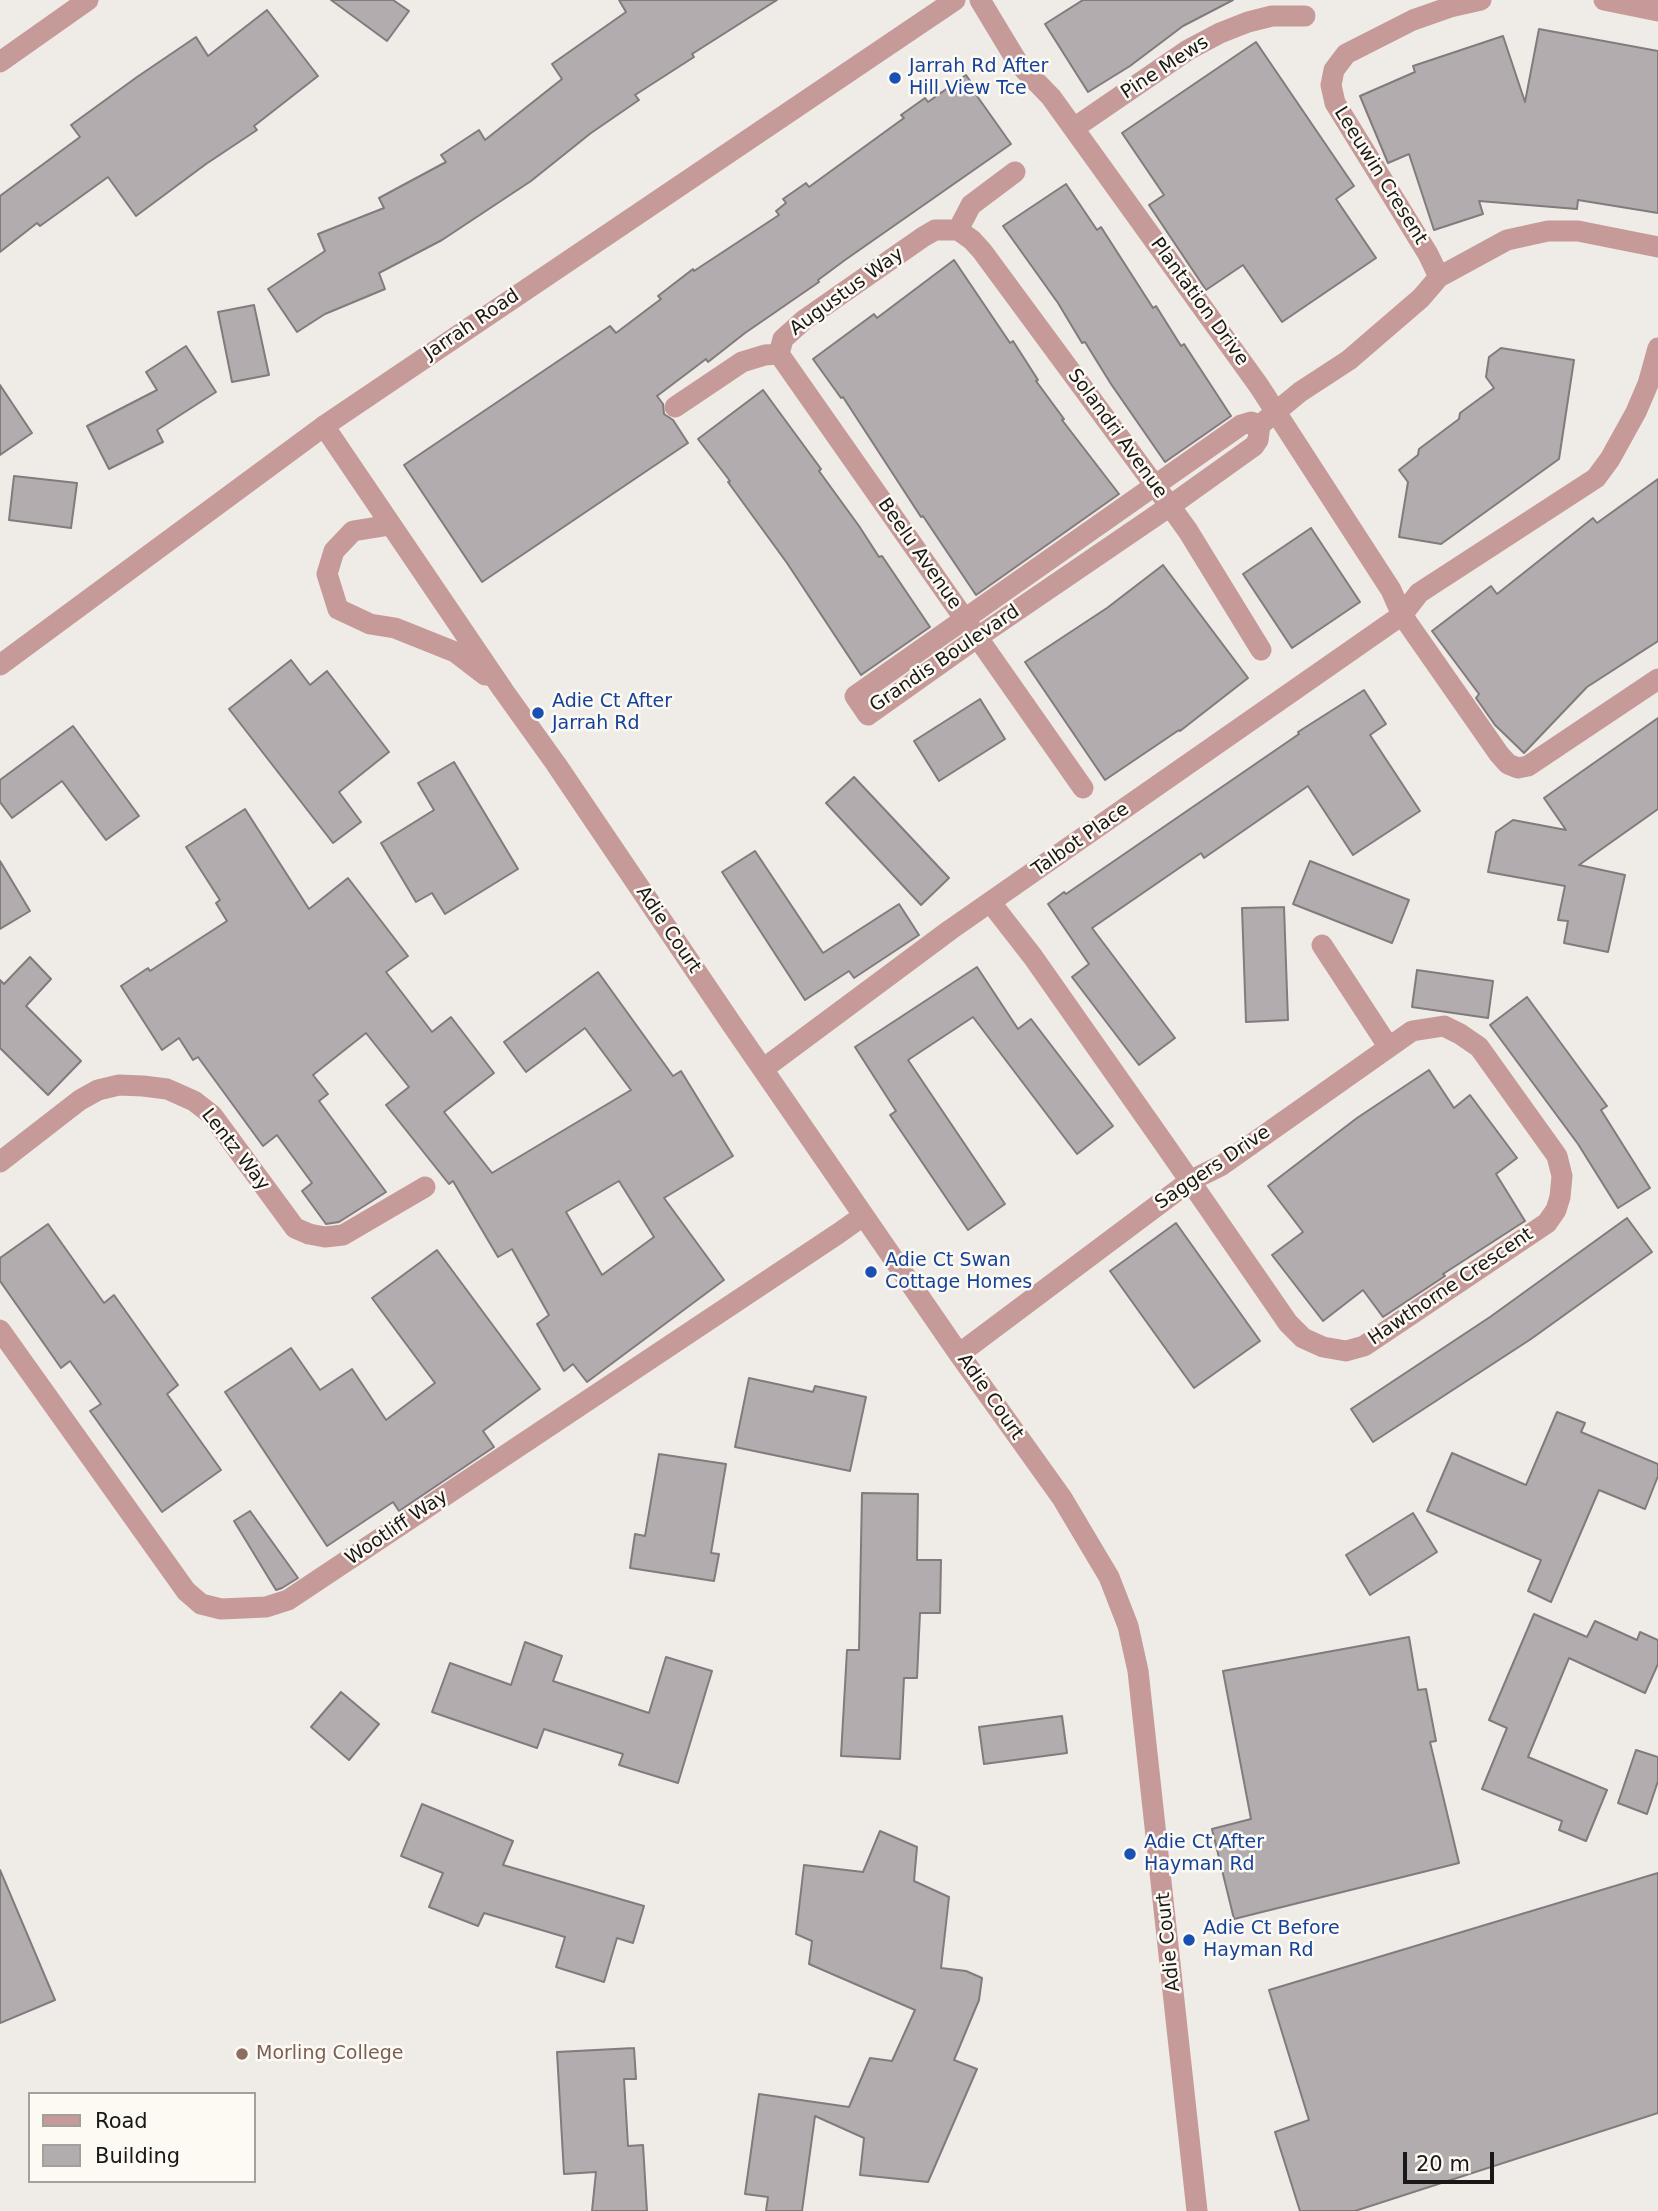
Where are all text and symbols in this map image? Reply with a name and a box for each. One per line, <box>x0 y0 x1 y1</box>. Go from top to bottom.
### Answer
street label: Pine Mews <box>1117 31 1213 105</box>
place label: Jarrah Rd After Hill View Tce <box>909 56 1048 100</box>
marker: Jarrah Rd After Hill View Tce <box>887 70 903 86</box>
street label: Leeuwin Cresent <box>1328 103 1432 249</box>
street label: Plantation Drive <box>1145 234 1253 370</box>
street label: Augustus Way <box>786 243 908 341</box>
street label: Jarrah Road <box>420 285 524 365</box>
street label: Solandri Avenue <box>1062 365 1172 503</box>
street label: Beelu Avenue <box>872 494 966 614</box>
street label: Grandis Boulevard <box>866 600 1024 718</box>
place label: Adie Ct After Jarrah Rd <box>552 691 672 735</box>
marker: Adie Ct After Jarrah Rd <box>530 705 546 721</box>
street label: Talbot Place <box>1028 798 1134 882</box>
street label: Adie Court <box>631 882 705 978</box>
street label: Lentz Way <box>196 1104 274 1196</box>
street label: Saggers Drive <box>1151 1121 1275 1215</box>
street label: Hawthorne Crescent <box>1364 1223 1538 1351</box>
place label: Adie Ct Swan Cottage Homes <box>885 1250 1032 1294</box>
marker: Adie Ct Swan Cottage Homes <box>863 1264 879 1280</box>
street label: Adie Court <box>952 1350 1028 1444</box>
street label: Wootliff Way <box>341 1485 453 1571</box>
place label: Adie Ct After Hayman Rd <box>1144 1832 1264 1876</box>
marker: Adie Ct After Hayman Rd <box>1122 1846 1138 1862</box>
street label: Adie Court <box>1152 1891 1186 1993</box>
place label: Adie Ct Before Hayman Rd <box>1203 1918 1340 1962</box>
marker: Adie Ct Before Hayman Rd <box>1181 1932 1197 1948</box>
place label: Morling College <box>256 2043 403 2065</box>
marker: Morling College <box>234 2046 250 2062</box>
legend <box>28 2092 256 2183</box>
text: Road <box>95 2109 148 2133</box>
scale bar <box>1406 2138 1497 2182</box>
text: Building <box>95 2144 180 2168</box>
text: 20 m <box>1416 2152 1470 2176</box>

